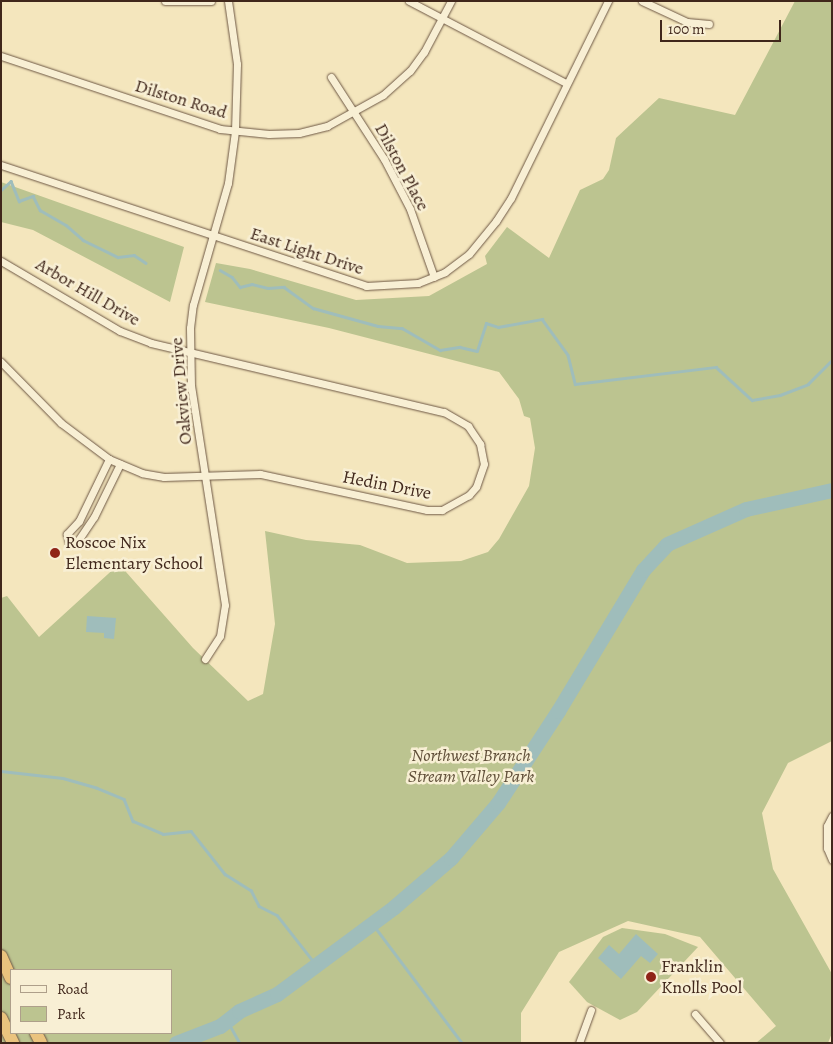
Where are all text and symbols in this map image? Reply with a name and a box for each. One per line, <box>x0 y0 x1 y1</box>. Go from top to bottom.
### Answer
scale bar <box>663 10 784 42</box>
text: 100 m <box>668 19 705 39</box>
street label: Dilston Road <box>132 75 230 123</box>
street label: Dilston Place <box>370 120 434 214</box>
street label: East Light Drive <box>247 222 367 280</box>
street label: Arbor Hill Drive <box>32 253 144 331</box>
street label: Oakview Drive <box>166 336 196 446</box>
street label: Hedin Drive <box>341 466 433 504</box>
place label: Roscoe Nix Elementary School <box>65 532 203 574</box>
marker: Roscoe Nix Elementary School <box>49 547 61 559</box>
park label: Northwest Branch Stream Valley Park <box>408 745 534 788</box>
place label: Franklin Knolls Pool <box>661 956 742 999</box>
legend <box>10 969 172 1034</box>
marker: Franklin Knolls Pool <box>645 971 657 983</box>
text: Road <box>57 979 88 999</box>
text: Park <box>57 1004 85 1024</box>

